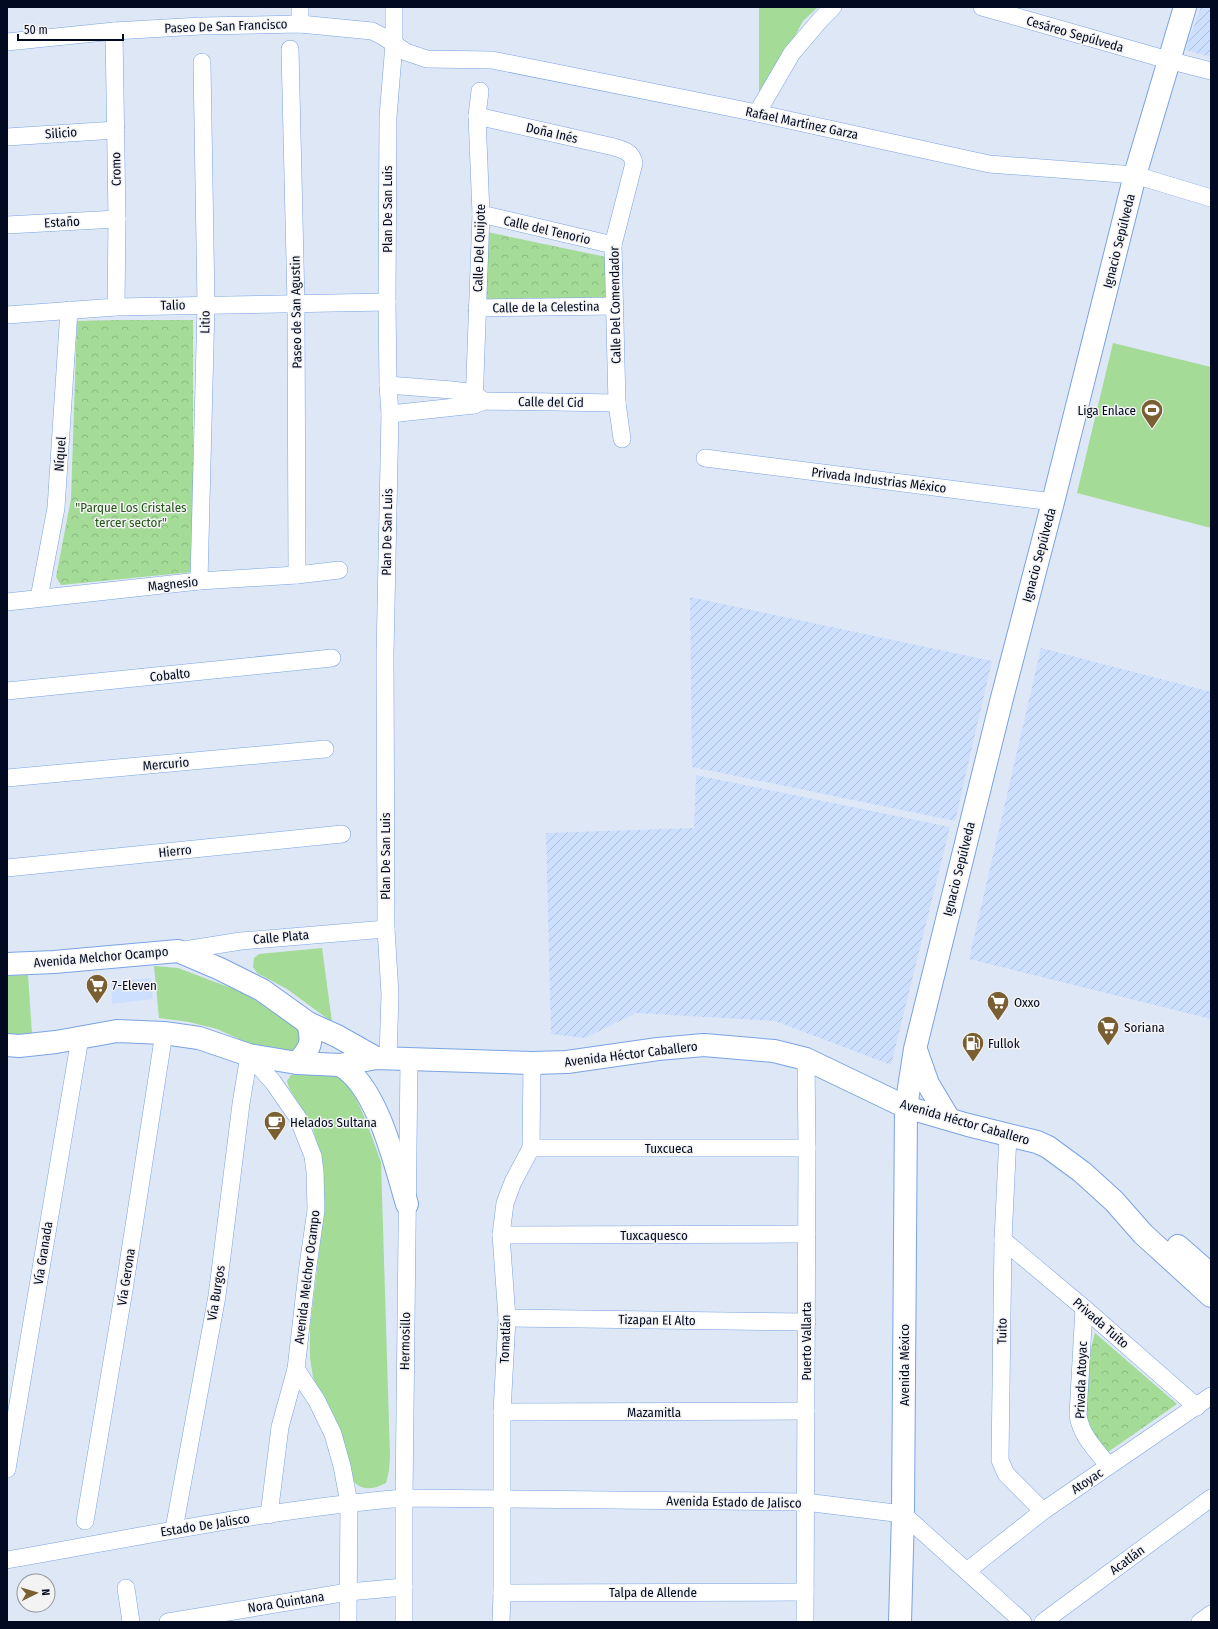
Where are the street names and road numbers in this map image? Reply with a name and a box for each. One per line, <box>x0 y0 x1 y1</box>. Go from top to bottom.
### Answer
street label: Cesáreo Sepúlveda <box>1025 13 1125 55</box>
street label: Paseo De San Francisco <box>164 16 288 36</box>
street label: Rafael Martínez Garza <box>744 104 860 142</box>
street label: Doña Inés <box>525 120 580 146</box>
street label: Silicio <box>44 124 78 142</box>
street label: Cromo <box>108 152 124 186</box>
street label: Plan De San Luis <box>380 165 395 253</box>
street label: Ignacio Sepúlveda <box>1100 192 1138 290</box>
street label: Calle Del Quijote <box>470 204 488 292</box>
street label: Calle del Tenorio <box>502 213 592 247</box>
street label: Estaño <box>44 214 80 230</box>
street label: Calle Del Comendador <box>606 246 624 364</box>
street label: Paseo de San Agustin <box>288 255 304 369</box>
street label: Talio <box>160 297 186 313</box>
street label: Calle de la Celestina <box>492 299 600 315</box>
street label: Litio <box>197 310 213 334</box>
street label: Calle del Cid <box>518 394 584 410</box>
street label: Níquel <box>51 436 69 472</box>
street label: Privada Industrias México <box>811 464 948 496</box>
street label: Plan De San Luis <box>379 488 395 576</box>
street label: Ignacio Sepúlveda <box>1019 506 1059 604</box>
street label: Magnesio <box>147 574 199 594</box>
street label: Cobalto <box>149 665 191 685</box>
street label: Mercurio <box>142 754 190 774</box>
street label: Plan De San Luis <box>378 812 393 900</box>
street label: Ignacio Sepúlveda <box>940 820 978 918</box>
street label: Hierro <box>158 842 192 860</box>
street label: Calle Plata <box>252 927 310 947</box>
street label: Avenida Melchor Ocampo <box>33 944 169 970</box>
street label: Avenida Héctor Caballero <box>564 1038 699 1070</box>
street label: Avenida Héctor Caballero <box>899 1096 1032 1148</box>
street label: Tuxcueca <box>645 1141 693 1156</box>
street label: Avenida Melchor Ocampo <box>291 1209 323 1345</box>
street label: Vía Granada <box>31 1220 55 1286</box>
street label: Tuxcaquesco <box>620 1228 688 1243</box>
street label: Vía Gerona <box>114 1247 138 1307</box>
street label: Vía Burgos <box>204 1264 228 1322</box>
street label: Privada Tuito <box>1070 1295 1132 1351</box>
street label: Puerto Vallarta <box>799 1302 814 1380</box>
street label: Hermosillo <box>397 1312 413 1370</box>
street label: Tizapan El Alto <box>618 1312 696 1328</box>
street label: Tomatlán <box>497 1314 513 1364</box>
street label: Tuito <box>994 1317 1010 1344</box>
street label: Avenida México <box>897 1324 912 1406</box>
street label: Privada Atoyac <box>1072 1340 1090 1419</box>
street label: Mazamitla <box>627 1405 681 1420</box>
street label: Atoyac <box>1068 1465 1106 1497</box>
street label: Avenida Estado de Jalisco <box>666 1493 802 1511</box>
street label: Estado De Jalisco <box>159 1511 251 1539</box>
street label: Acatlán <box>1107 1542 1147 1578</box>
street label: Talpa de Allende <box>609 1585 697 1600</box>
street label: Nora Quintana <box>247 1589 325 1615</box>

